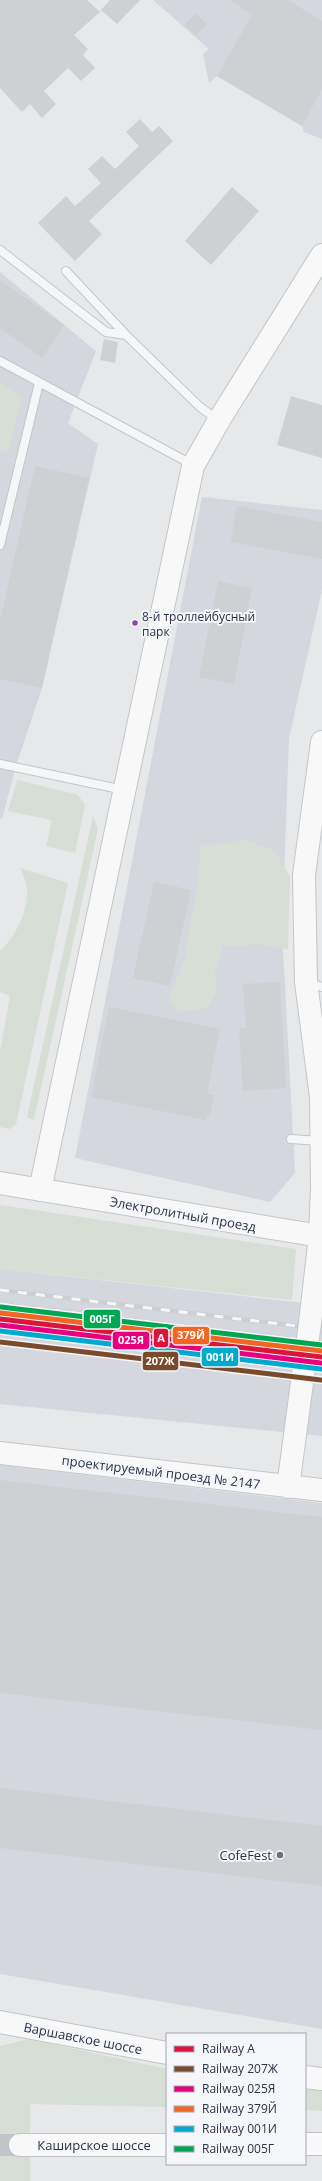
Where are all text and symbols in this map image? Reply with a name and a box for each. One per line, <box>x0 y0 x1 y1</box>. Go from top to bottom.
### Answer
place label: 8-й троллейбусный парк <box>142 608 255 640</box>
marker: 8-й троллейбусный парк <box>130 618 140 628</box>
street label: Электролитный проезд <box>108 1192 258 1236</box>
line badge: 005Г <box>83 1309 121 1329</box>
text: 005Г <box>89 1311 115 1326</box>
line badge: 379Й <box>172 1326 210 1345</box>
text: 379Й <box>177 1327 205 1342</box>
line badge: A <box>153 1328 169 1348</box>
text: A <box>157 1330 165 1345</box>
line badge: 025Я <box>112 1331 150 1350</box>
text: 025Я <box>118 1332 144 1347</box>
line badge: 001И <box>201 1347 239 1367</box>
text: 001И <box>206 1349 234 1364</box>
line badge: 207Ж <box>142 1351 179 1371</box>
text: 207Ж <box>145 1353 175 1368</box>
street label: проектируемый проезд № 2147 <box>61 1451 261 1493</box>
place label: CofeFest <box>219 1846 272 1864</box>
marker: CofeFest <box>275 1850 285 1860</box>
street label: Варшавское шоссе <box>22 2018 144 2058</box>
legend <box>166 2033 306 2165</box>
text: Railway A <box>202 2040 255 2057</box>
text: Railway 207Ж <box>202 2060 279 2077</box>
text: Railway 025Я <box>202 2080 275 2097</box>
text: Railway 379Й <box>202 2100 277 2117</box>
text: Railway 001И <box>202 2120 277 2137</box>
street label: Каширское шоссе <box>37 2136 151 2154</box>
text: Railway 005Г <box>202 2140 274 2157</box>

